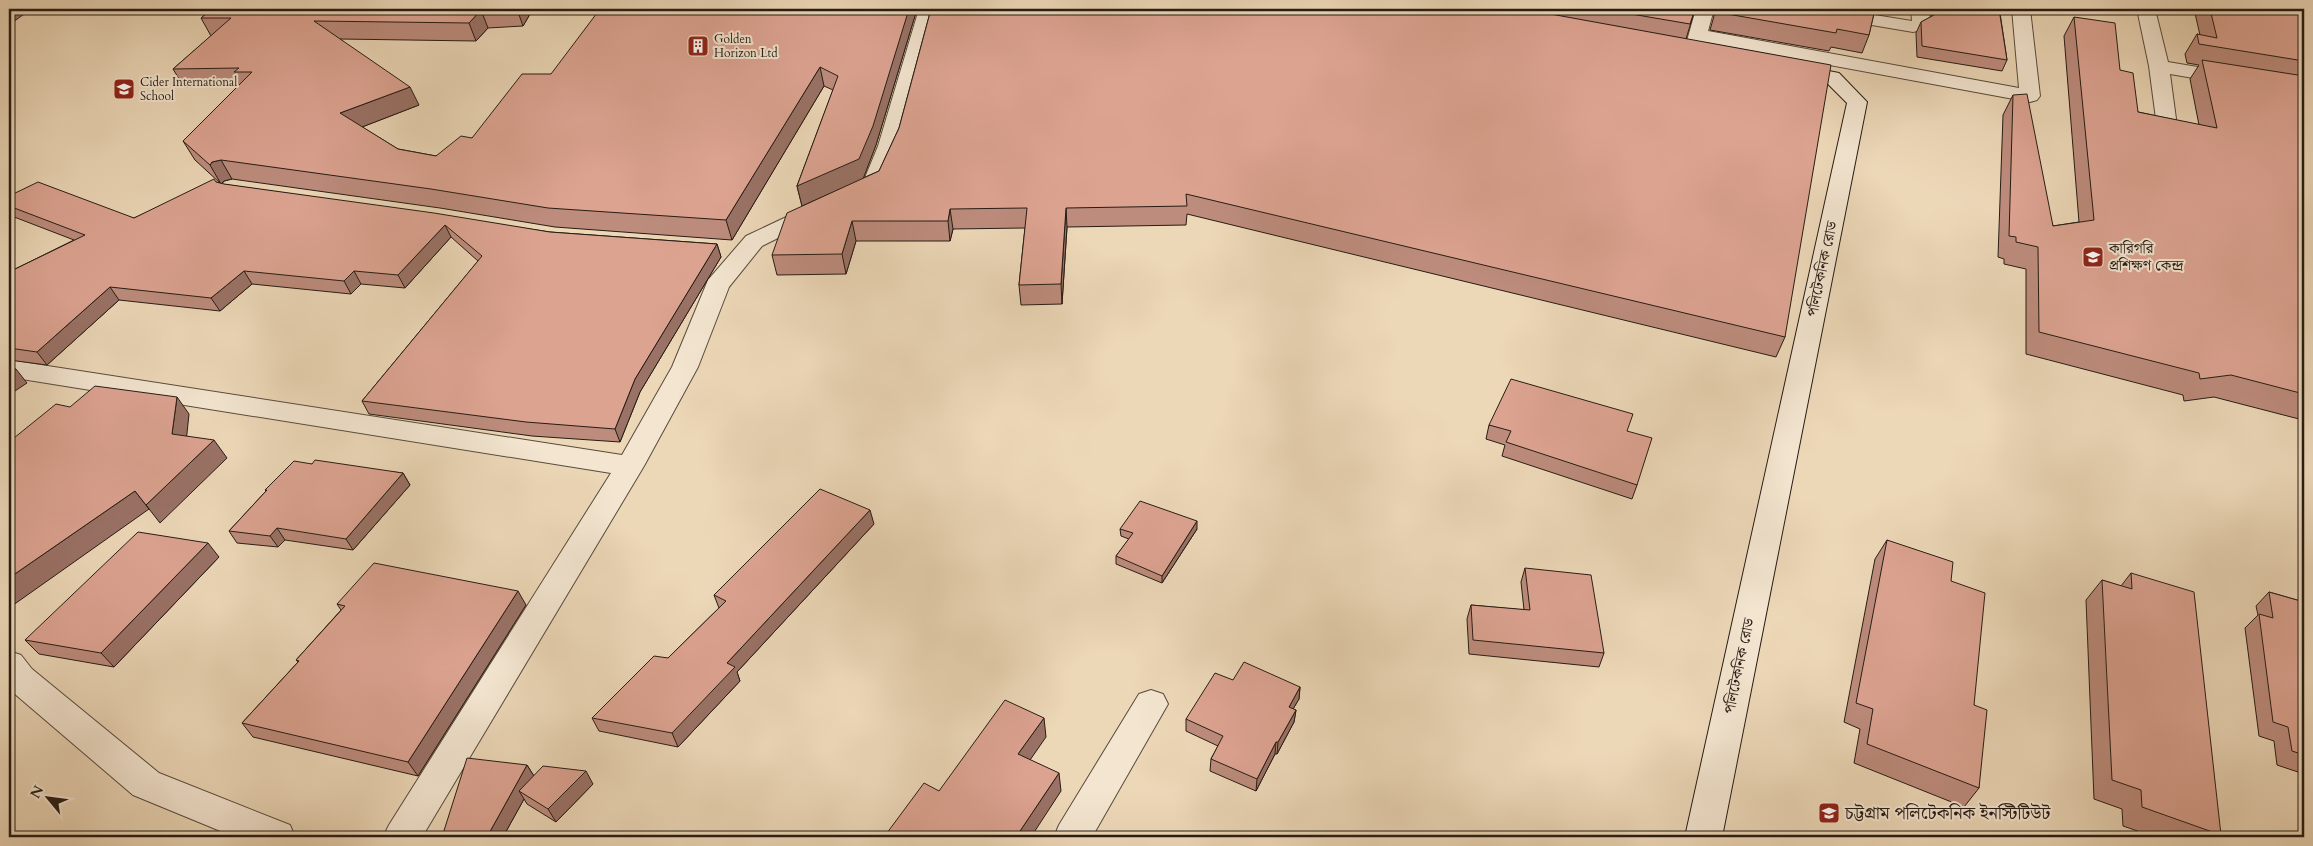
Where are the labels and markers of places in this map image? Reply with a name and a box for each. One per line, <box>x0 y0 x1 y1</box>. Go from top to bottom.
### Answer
place label: Golden Horizon Ltd <box>714 31 778 61</box>
building icon: Golden Horizon Ltd <box>686 34 710 58</box>
place label: Cider International School <box>140 74 237 104</box>
school or university icon: Cider International School <box>112 77 136 101</box>
place label: কারিগরি প্রশিক্ষণ কেন্দ্র <box>2108 238 2184 275</box>
school or university icon: কারিগরি প্রশিক্ষণ কেন্দ্র <box>2081 245 2105 269</box>
school or university icon: চট্টগ্রাম পলিটেকনিক ইনস্টিটিউট <box>1817 801 1841 825</box>
place label: চট্টগ্রাম পলিটেকনিক ইনস্টিটিউট <box>1844 801 2051 826</box>

